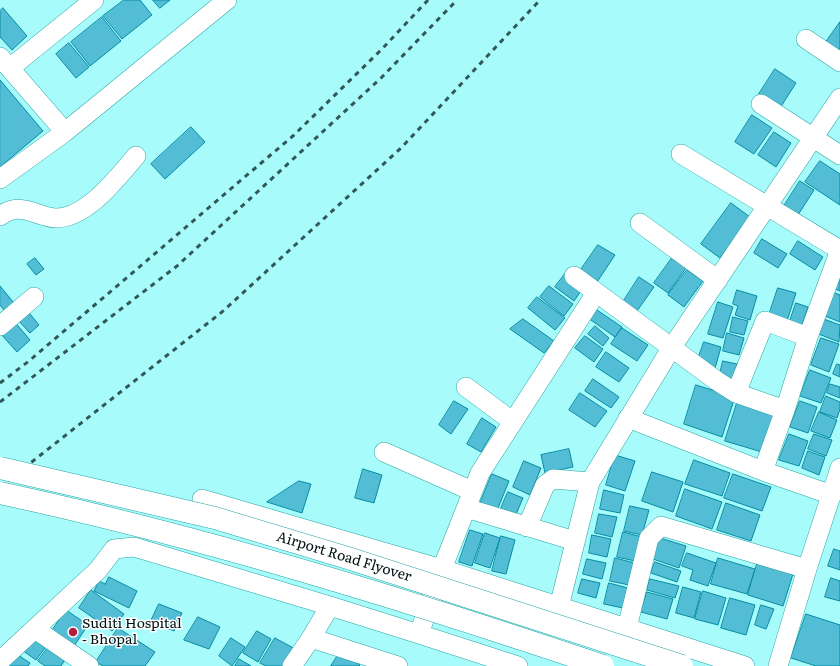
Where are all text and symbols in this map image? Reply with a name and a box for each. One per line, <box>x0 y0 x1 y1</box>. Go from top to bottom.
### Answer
street label: Airport Road Flyover <box>275 528 413 586</box>
place label: Suditi Hospital - Bhopal <box>82 616 182 648</box>
marker: Suditi Hospital - Bhopal <box>67 626 79 638</box>

